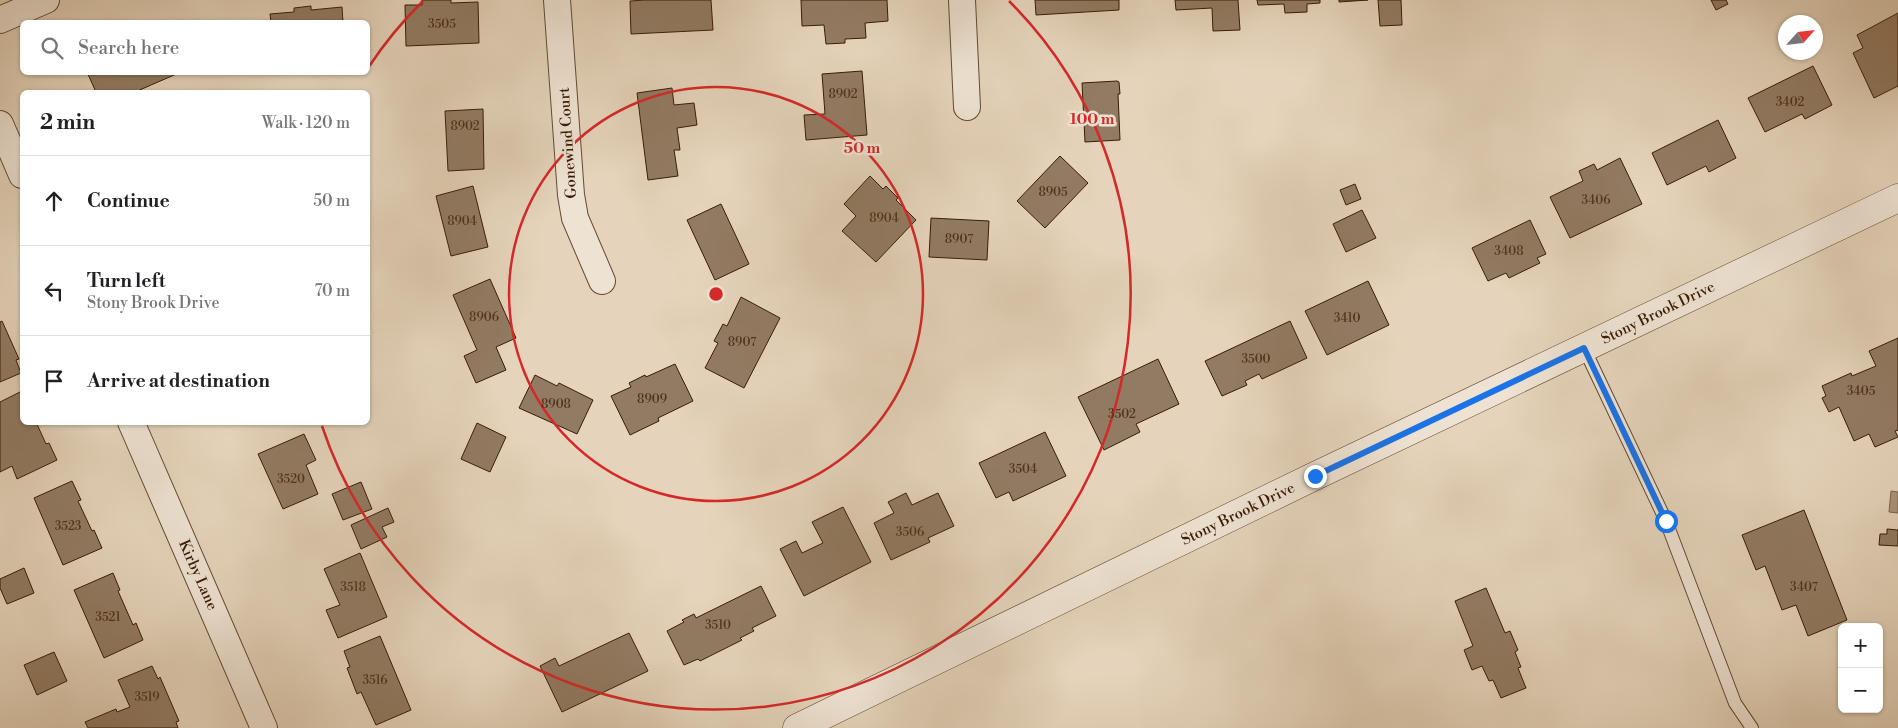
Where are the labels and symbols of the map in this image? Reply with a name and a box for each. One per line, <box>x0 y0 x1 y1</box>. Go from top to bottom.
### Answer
north arrow <box>1778 15 1823 60</box>
house number: 3505 <box>428 17 456 32</box>
street label: Gonewind Court <box>555 86 581 199</box>
house number: 8902 <box>828 87 858 102</box>
house number: 3402 <box>1776 95 1804 110</box>
text: 100 m <box>1070 110 1115 129</box>
house number: 8902 <box>450 119 480 134</box>
text: 50 m <box>844 139 880 158</box>
house number: 8905 <box>1038 185 1068 200</box>
house number: 3406 <box>1581 193 1611 208</box>
house number: 8904 <box>869 211 899 226</box>
house number: 8904 <box>447 214 477 229</box>
house number: 8907 <box>945 232 973 247</box>
house number: 3408 <box>1494 244 1524 259</box>
street label: Stony Brook Drive <box>1598 277 1718 349</box>
centre of rings <box>707 285 725 303</box>
house number: 8906 <box>469 310 499 325</box>
house number: 3410 <box>1334 311 1360 326</box>
house number: 8907 <box>728 335 756 350</box>
house number: 3500 <box>1241 352 1271 367</box>
house number: 3405 <box>1847 384 1876 399</box>
house number: 8909 <box>637 392 667 407</box>
house number: 8908 <box>541 397 571 412</box>
house number: 3502 <box>1108 407 1136 422</box>
house number: 3504 <box>1009 462 1037 477</box>
route end <box>1304 465 1327 488</box>
house number: 3520 <box>277 472 305 487</box>
street label: Stony Brook Drive <box>1178 478 1298 550</box>
route start <box>1655 510 1678 533</box>
house number: 3523 <box>55 519 82 534</box>
house number: 3506 <box>896 525 924 540</box>
street label: Kirby Lane <box>174 537 222 613</box>
house number: 3518 <box>340 580 366 595</box>
house number: 3407 <box>1790 580 1818 595</box>
house number: 3521 <box>95 610 122 625</box>
house number: 3510 <box>705 618 731 633</box>
house number: 3516 <box>362 673 388 688</box>
house number: 3519 <box>134 690 160 705</box>

